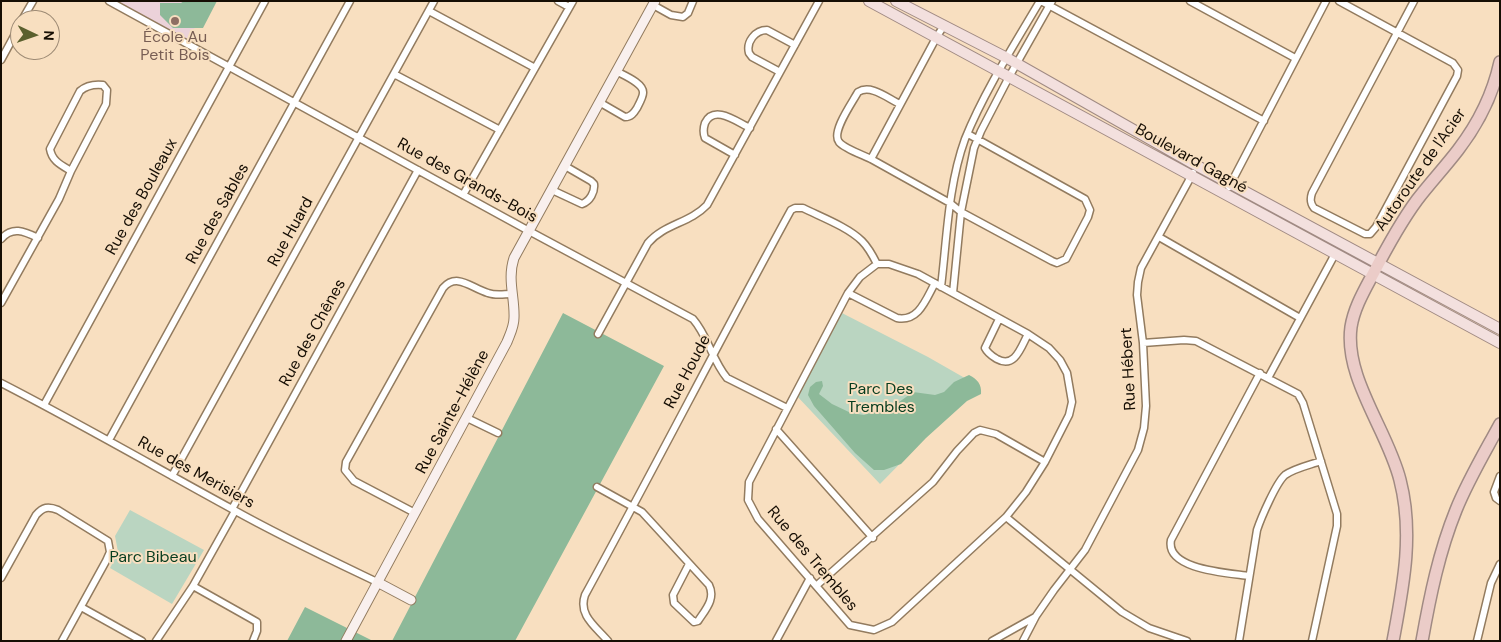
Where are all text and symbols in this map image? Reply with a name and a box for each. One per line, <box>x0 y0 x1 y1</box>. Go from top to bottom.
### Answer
north arrow <box>10 10 60 60</box>
marker: École Au Petit Bois <box>169 15 181 27</box>
place label: École Au Petit Bois <box>140 28 210 66</box>
text: N <box>40 30 58 41</box>
street label: Autoroute de l'Acier <box>1371 105 1471 235</box>
street label: Boulevard Gagné <box>1132 120 1250 198</box>
street label: Rue des Bouleaux <box>102 135 182 259</box>
street label: Rue des Grands-Bois <box>394 135 540 227</box>
street label: Rue des Sables <box>182 160 254 268</box>
street label: Rue Huard <box>264 194 318 270</box>
street label: Rue des Chênes <box>276 276 350 390</box>
street label: Rue Hébert <box>1117 327 1141 411</box>
street label: Rue Houde <box>661 332 715 412</box>
street label: Rue Sainte-Hélène <box>412 347 494 477</box>
park label: Parc Des Trembles <box>847 380 915 418</box>
street label: Rue des Merisiers <box>134 433 258 513</box>
street label: Rue des Trembles <box>762 503 862 615</box>
park label: Parc Bibeau <box>109 548 197 568</box>

